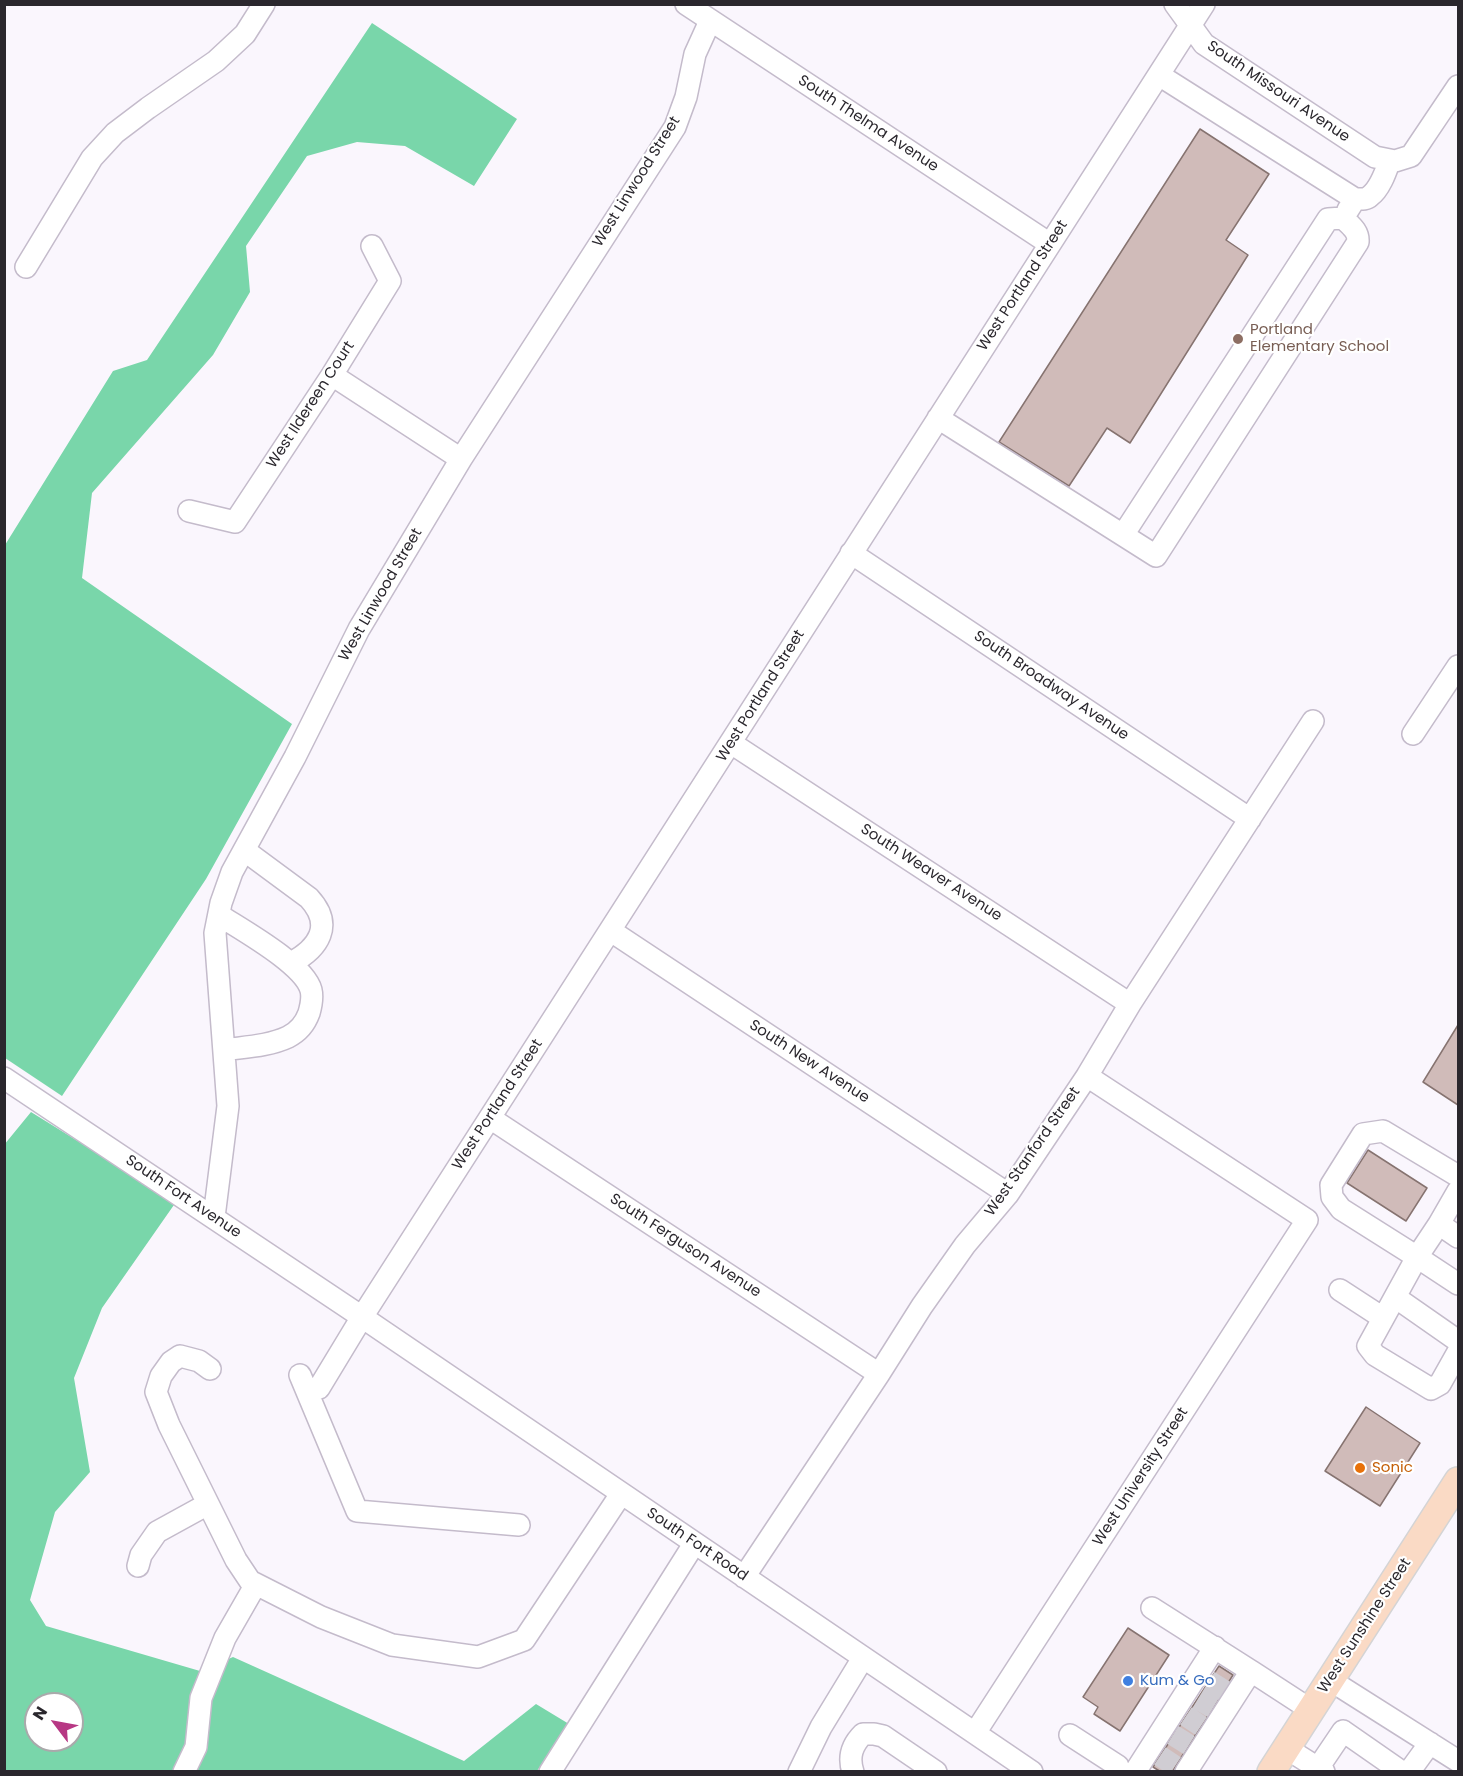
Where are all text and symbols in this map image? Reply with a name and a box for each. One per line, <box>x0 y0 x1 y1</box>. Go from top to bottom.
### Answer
street label: South Missouri Avenue <box>1203 38 1353 146</box>
street label: South Thelma Avenue <box>794 72 942 176</box>
street label: West Linwood Street <box>589 113 685 251</box>
street label: West Portland Street <box>974 217 1072 355</box>
place label: Portland Elementary School <box>1250 321 1389 356</box>
marker: Portland Elementary School <box>1231 332 1245 346</box>
street label: West Ildereen Court <box>263 338 359 472</box>
street label: West Linwood Street <box>336 525 426 665</box>
street label: West Portland Street <box>713 627 809 765</box>
street label: South Broadway Avenue <box>970 627 1132 745</box>
street label: South Weaver Avenue <box>857 821 1005 925</box>
street label: South New Avenue <box>746 1016 872 1108</box>
street label: West Portland Street <box>449 1036 547 1174</box>
street label: West Stanford Street <box>982 1084 1084 1220</box>
street label: South Fort Avenue <box>122 1152 244 1242</box>
street label: South Ferguson Avenue <box>606 1190 764 1302</box>
street label: West University Street <box>1090 1404 1192 1550</box>
place label: Sonic <box>1372 1459 1413 1477</box>
marker: Sonic <box>1353 1461 1367 1475</box>
street label: South Fort Road <box>643 1504 751 1586</box>
street label: West Sunshine Street <box>1315 1555 1415 1697</box>
place label: Kum & Go <box>1140 1672 1214 1690</box>
marker: Kum & Go <box>1121 1674 1135 1688</box>
north arrow <box>24 1692 84 1752</box>
text: N <box>27 1702 53 1724</box>

